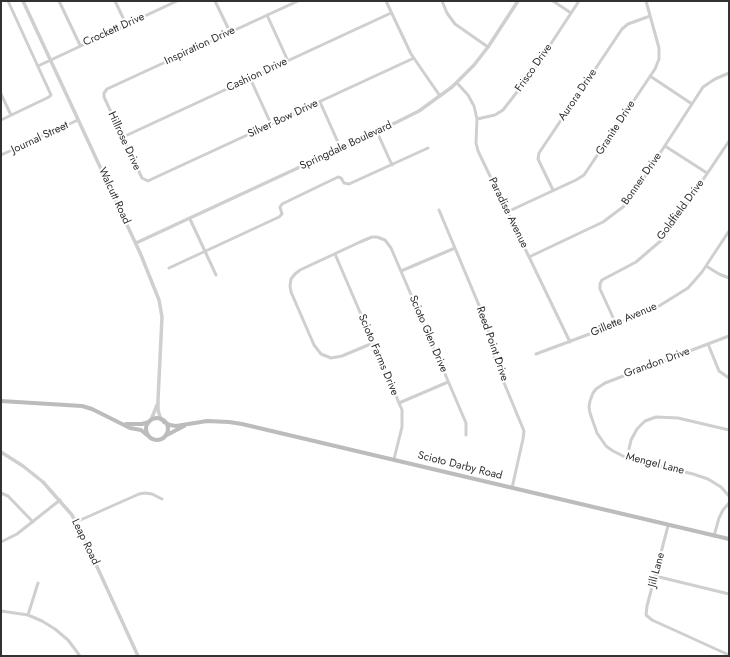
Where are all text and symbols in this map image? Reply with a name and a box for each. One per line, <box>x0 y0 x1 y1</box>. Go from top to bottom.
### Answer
street label: Crockett Drive <box>81 11 147 49</box>
street label: Inspiration Drive <box>163 24 237 68</box>
street label: Frisco Drive <box>513 42 555 94</box>
street label: Cashion Drive <box>225 55 289 95</box>
street label: Aurora Drive <box>556 67 600 123</box>
street label: Silver Bow Drive <box>246 97 320 141</box>
street label: Granite Drive <box>594 98 638 158</box>
street label: Hillrose Drive <box>105 110 143 172</box>
street label: Journal Street <box>9 119 71 157</box>
street label: Springdale Boulevard <box>298 119 394 173</box>
street label: Bonner Drive <box>619 150 665 208</box>
street label: Walcutt Road <box>95 166 133 226</box>
street label: Paradise Avenue <box>485 176 531 250</box>
street label: Goldfield Drive <box>655 177 707 243</box>
street label: Scioto Glen Drive <box>406 294 450 374</box>
street label: Gillette Avenue <box>589 300 659 340</box>
street label: Reed Point Drive <box>473 305 511 383</box>
street label: Scioto Farms Drive <box>355 312 401 398</box>
street label: Grandon Drive <box>622 345 692 381</box>
street label: Scioto Darby Road <box>416 449 504 483</box>
street label: Mengel Lane <box>624 450 686 478</box>
street label: Leap Road <box>68 517 102 567</box>
street label: Jill Lane <box>646 551 668 589</box>

